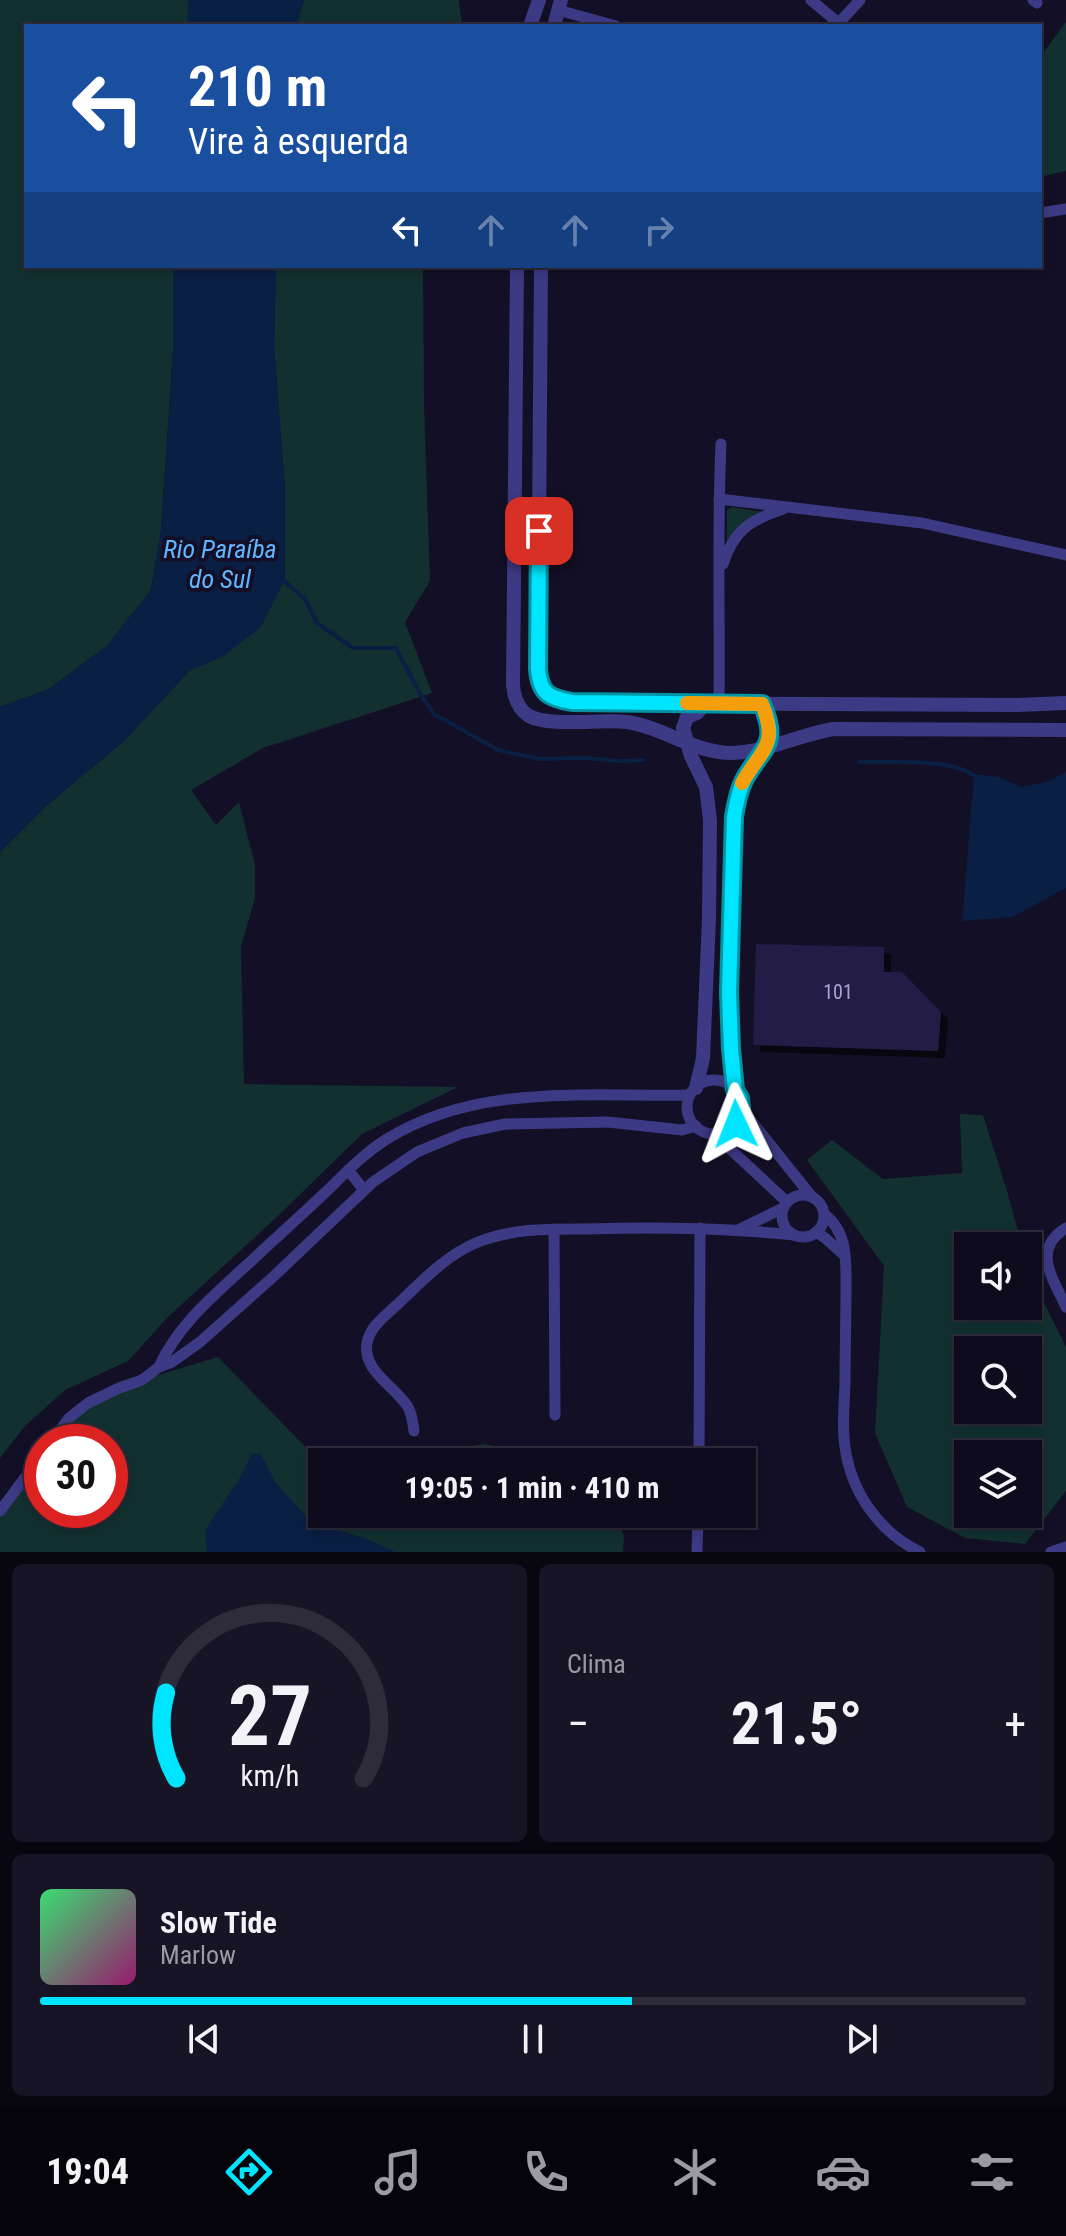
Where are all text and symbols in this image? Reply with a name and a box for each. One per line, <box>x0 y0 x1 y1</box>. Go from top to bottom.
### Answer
text: 210 m <box>188 54 327 120</box>
icon: left <box>56 56 160 160</box>
text: Vire à esquerda <box>188 121 409 163</box>
icon: left <box>385 208 429 252</box>
icon: ahead <box>469 208 513 252</box>
icon: ahead <box>553 208 597 252</box>
icon: right <box>637 208 681 252</box>
pin <box>505 497 573 565</box>
icon: arrive <box>517 509 561 553</box>
water label: Rio Paraíba do Sul <box>163 534 277 594</box>
house number: 101 <box>823 980 853 1004</box>
position arrow <box>694 1082 778 1166</box>
map controls <box>954 1232 1042 1528</box>
button: sound <box>954 1232 1042 1320</box>
button: search <box>954 1336 1042 1424</box>
speed limit sign: 30 <box>24 1424 128 1528</box>
button: layers <box>954 1440 1042 1528</box>
text: 19:05 · 1 min · 410 m <box>405 1470 659 1505</box>
text: Clima <box>567 1649 626 1679</box>
text: 27 <box>227 1668 312 1765</box>
text: 21.5° <box>731 1688 862 1759</box>
text: − <box>567 1698 589 1750</box>
text: + <box>1004 1698 1026 1750</box>
text: km/h <box>240 1759 299 1793</box>
text: Slow Tide <box>160 1905 277 1940</box>
text: Marlow <box>160 1940 236 1970</box>
icon: previous <box>182 2017 226 2061</box>
icon: pause <box>511 2017 555 2061</box>
icon: next <box>840 2017 884 2061</box>
icon: directions <box>221 2144 277 2200</box>
icon: music <box>370 2144 426 2200</box>
icon: phone <box>518 2144 574 2200</box>
icon: climate <box>667 2144 723 2200</box>
icon: car <box>815 2144 871 2200</box>
icon: filters <box>964 2144 1020 2200</box>
text: 19:04 <box>46 2151 129 2193</box>

